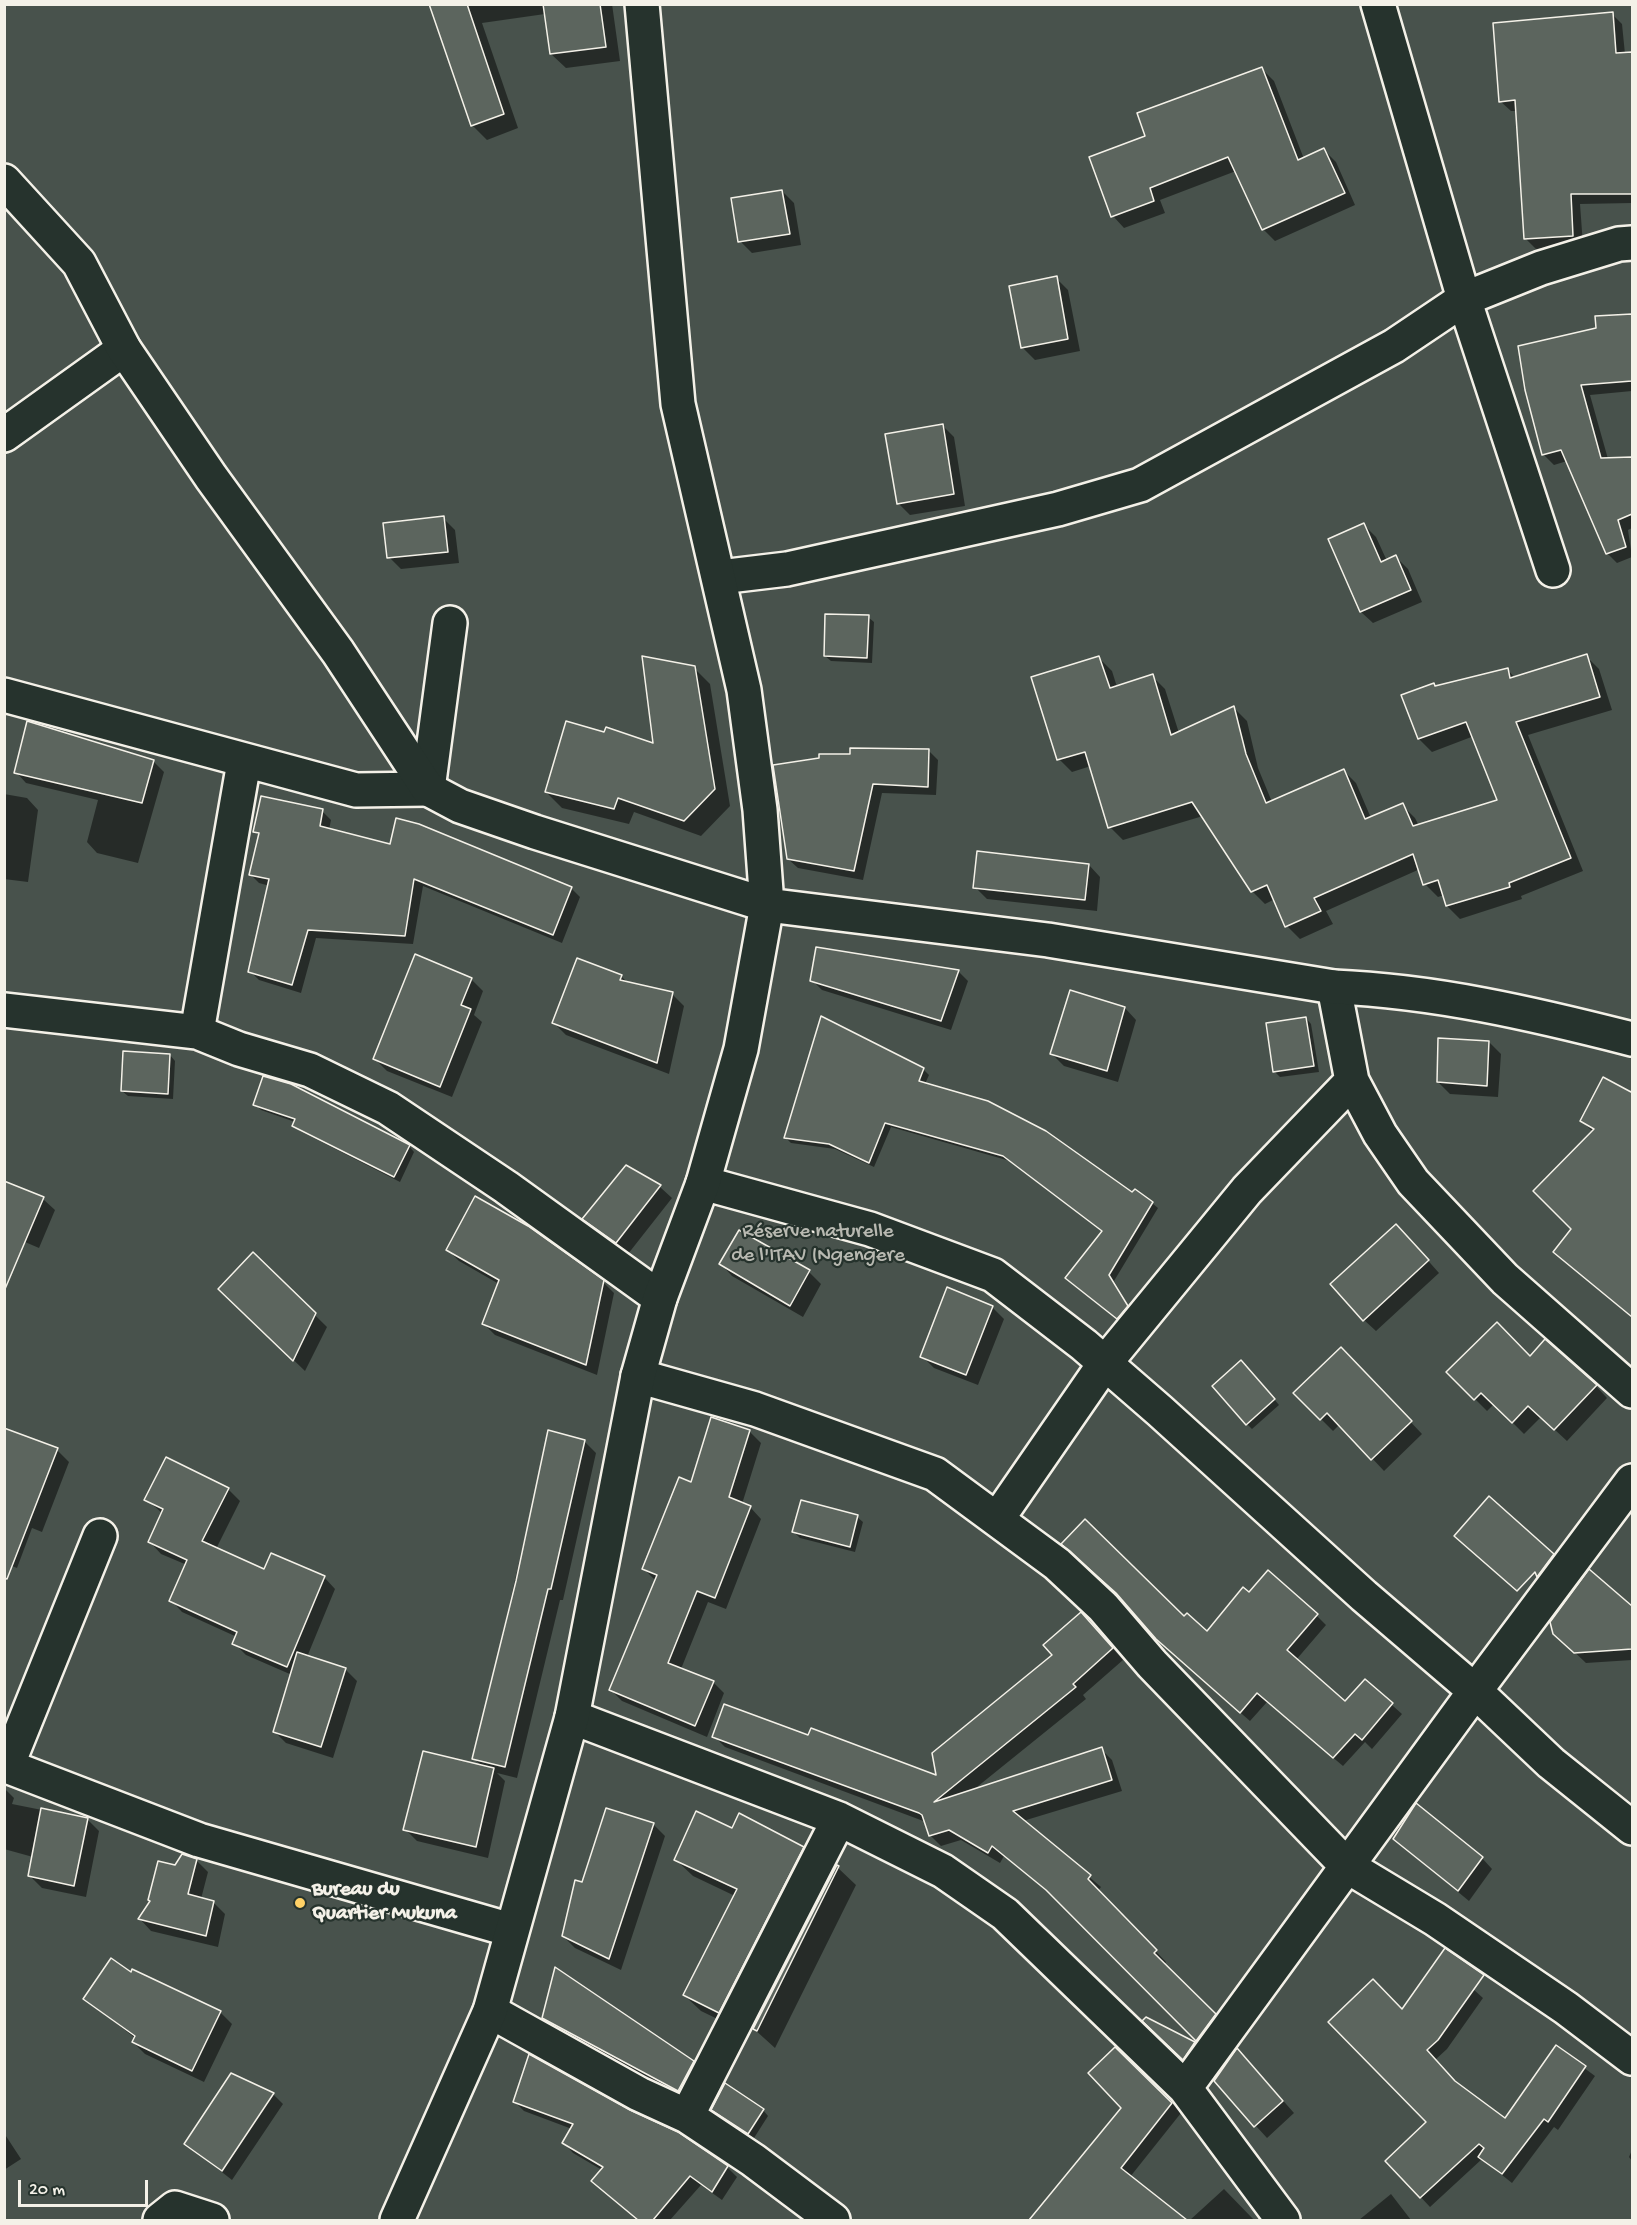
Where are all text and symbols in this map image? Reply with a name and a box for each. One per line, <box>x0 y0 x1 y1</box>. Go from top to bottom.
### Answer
park label: Réserve naturelle de l'ITAV (Ngengere <box>731 1220 905 1270</box>
place label: Bureau du Quartier Mukuna <box>312 1878 457 1928</box>
marker: Bureau du Quartier Mukuna <box>293 1896 307 1910</box>
scale bar <box>21 2168 152 2206</box>
text: 20 m <box>29 2180 65 2201</box>

